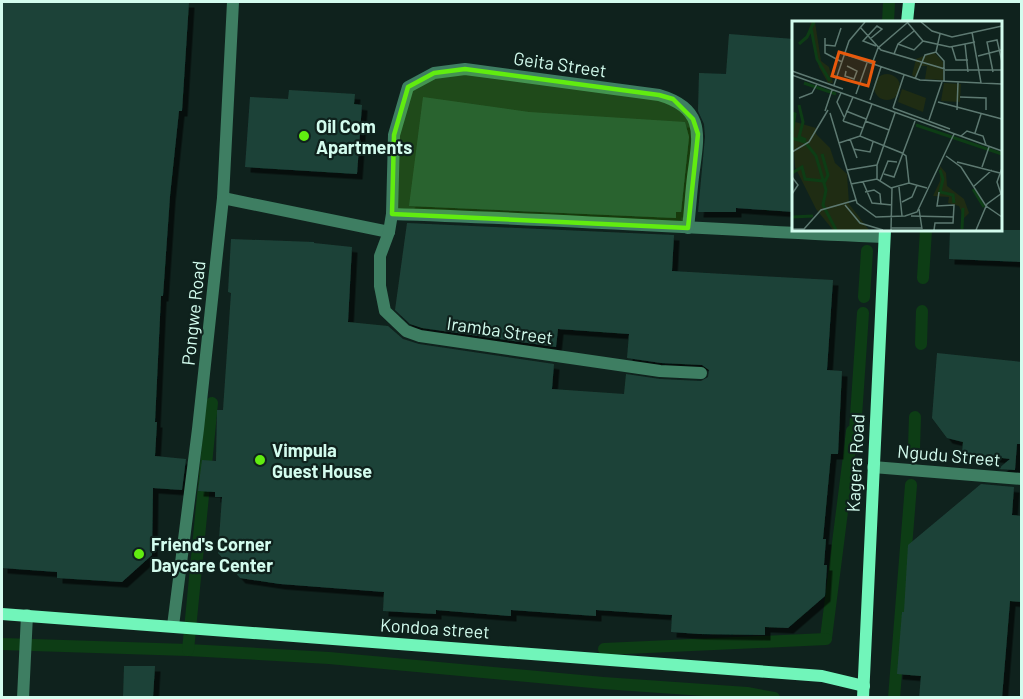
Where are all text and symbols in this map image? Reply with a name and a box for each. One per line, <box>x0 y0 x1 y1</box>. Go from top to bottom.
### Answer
inset map <box>792 21 1002 231</box>
street label: Geita Street <box>512 47 608 81</box>
place label: Oil Com Apartments <box>316 115 412 158</box>
marker: Oil Com Apartments <box>297 129 311 143</box>
street label: Pongwe Road <box>177 260 209 366</box>
street label: Iramba Street <box>445 312 555 348</box>
street label: Kagera Road <box>841 413 869 513</box>
place label: Vimpula Guest House <box>272 439 372 482</box>
street label: Ngudu Street <box>896 440 1002 470</box>
marker: Vimpula Guest House <box>253 453 267 467</box>
place label: Friend's Corner Daycare Center <box>151 533 273 576</box>
marker: Friend's Corner Daycare Center <box>132 547 146 561</box>
street label: Kondoa street <box>379 613 491 643</box>

